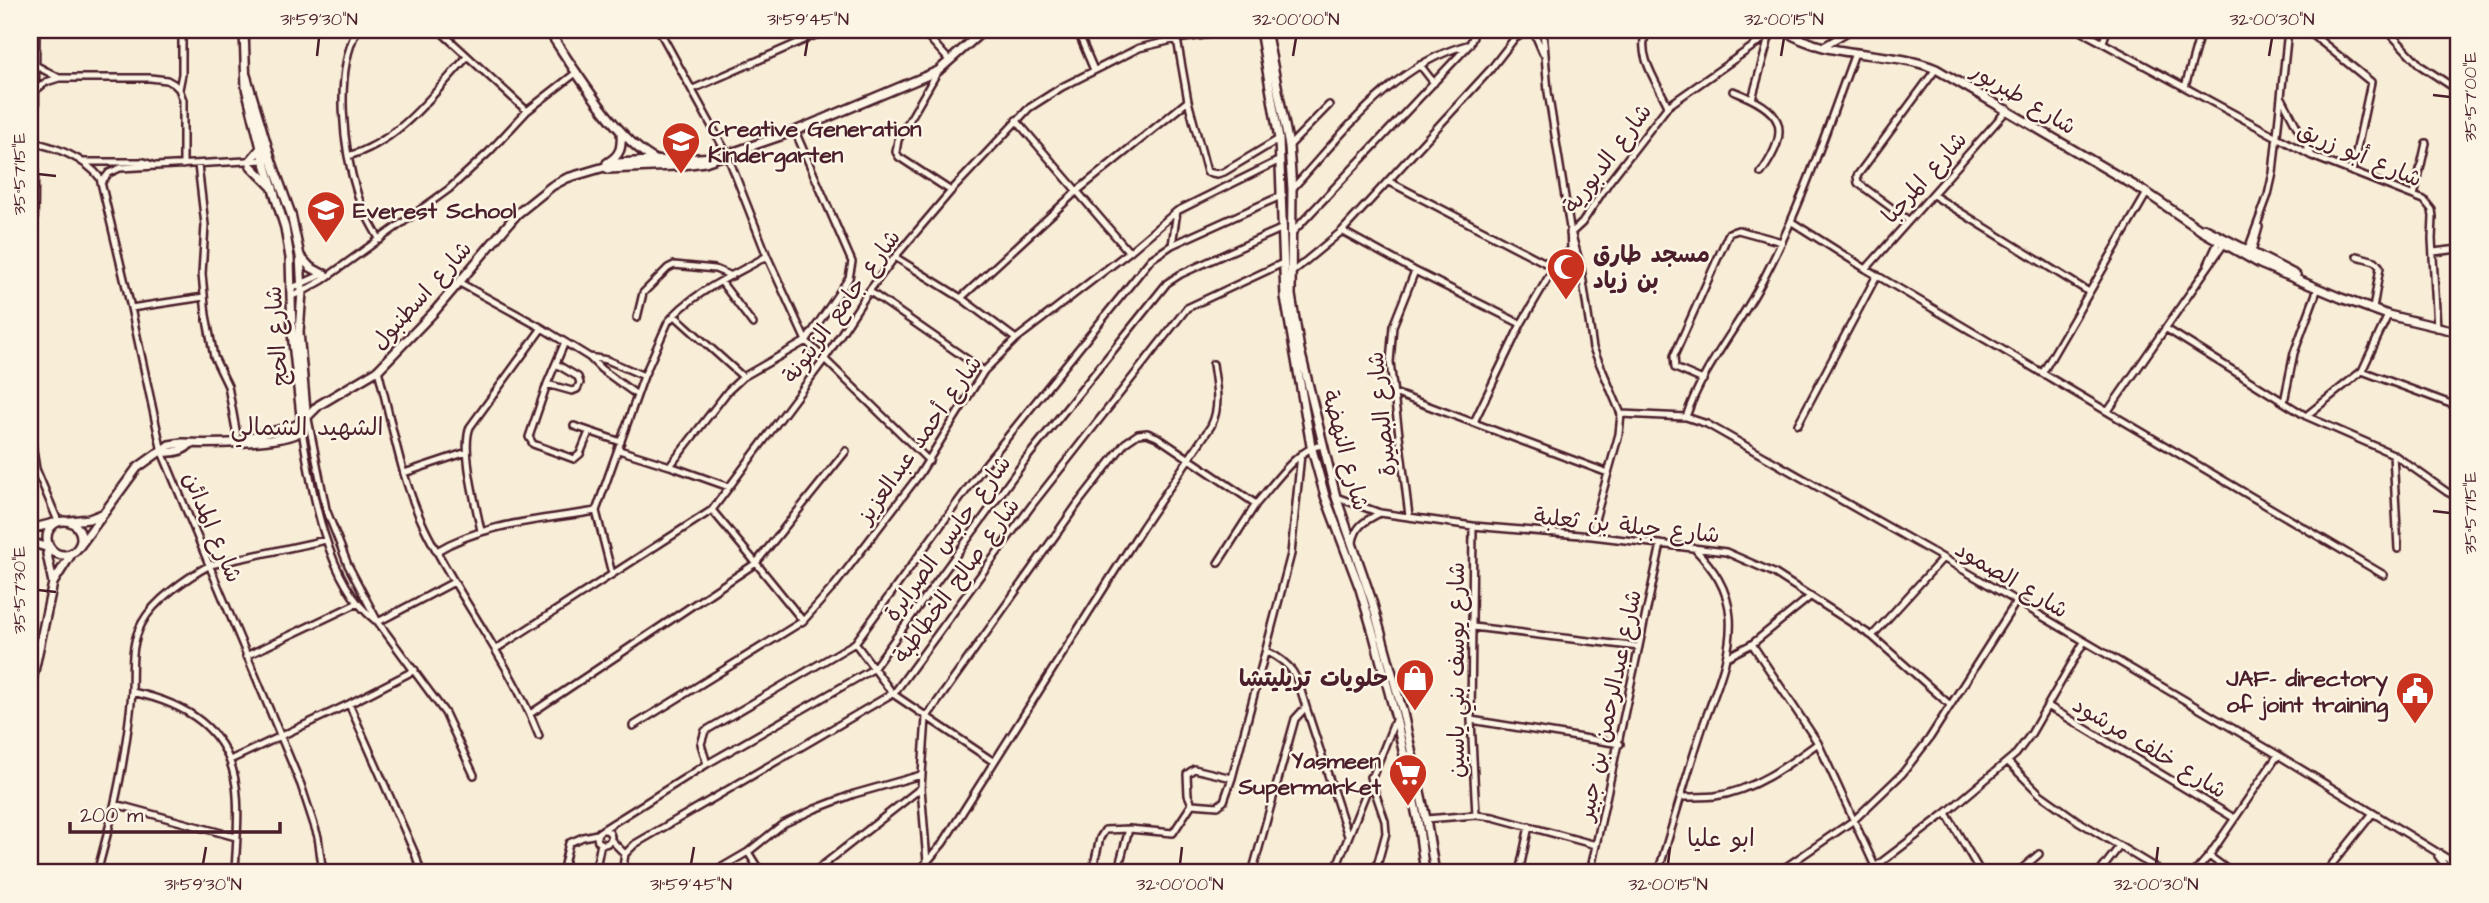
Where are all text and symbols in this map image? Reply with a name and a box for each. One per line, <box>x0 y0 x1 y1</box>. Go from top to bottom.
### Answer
text: 31°59'30"N <box>280 7 358 32</box>
text: 31°59'45"N <box>767 7 849 32</box>
text: 32°00'00"N <box>1252 7 1340 32</box>
text: 32°00'15"N <box>1744 7 1824 32</box>
text: 32°00'30"N <box>2229 7 2315 32</box>
text: 35°57'00"E <box>2458 52 2483 142</box>
street label: شارع طبربور <box>1964 54 2082 143</box>
street label: شارع الدبورية <box>1556 97 1660 220</box>
place label: Creative Generation Kindergarten <box>708 113 922 172</box>
street label: شارع أبو زريق <box>2292 114 2427 196</box>
school or university icon: Creative Generation Kindergarten <box>660 120 702 175</box>
street label: شارع المرحبا <box>1875 125 1975 231</box>
text: 35°57'15"E <box>7 132 32 215</box>
school or university icon: Everest School <box>305 189 347 244</box>
place label: Everest School <box>353 195 517 227</box>
street label: شارع جامع الزيتونة <box>775 223 909 390</box>
street label: شارع اسطنبول <box>364 234 480 357</box>
place label: مسجد طارق بن زياد <box>1593 239 1710 297</box>
mosque icon: مسجد طارق بن زياد <box>1545 246 1587 301</box>
street label: شارع الحج <box>258 285 296 387</box>
street label: شارع أحمد عبدالعزيز <box>849 349 990 532</box>
street label: شارع البصيرة <box>1360 350 1404 478</box>
street label: شارع النهضة <box>1314 386 1377 514</box>
district label: الشهيد الشمالي <box>230 411 384 448</box>
street label: شارع حابس الصرايرة <box>877 449 1019 628</box>
street label: شارع المدائن <box>174 467 250 588</box>
text: 35°57'15"E <box>2458 471 2483 554</box>
street label: شارع صالح الخطاطبة <box>886 491 1028 670</box>
street label: شارع جبلة بن ثعلبة <box>1532 500 1721 552</box>
street label: شارع الصمود <box>1949 533 2074 626</box>
text: 35°57'30"E <box>7 546 32 634</box>
street label: شارع يوسف بني ياسين <box>1441 562 1477 778</box>
street label: شارع عبدالرحمن بن جبير <box>1569 587 1650 825</box>
shop icon: حلويات تريليتشا <box>1394 657 1436 712</box>
place label: حلويات تريليتشا <box>1239 663 1388 695</box>
place label: JAF- directory of joint training <box>2225 663 2388 722</box>
public building icon: JAF- directory of joint training <box>2394 670 2436 725</box>
street label: شارع خلف مرشود <box>2066 689 2233 807</box>
place label: Yasmeen Supermarket <box>1237 745 1382 803</box>
supermarket icon: Yasmeen Supermarket <box>1387 752 1429 807</box>
scale bar <box>70 791 280 835</box>
text: 200 m <box>80 801 144 830</box>
district label: ابو عليا <box>1687 822 1755 856</box>
text: 31°59'30"N <box>164 872 242 897</box>
text: 31°59'45"N <box>650 872 732 897</box>
text: 32°00'00"N <box>1136 872 1224 897</box>
text: 32°00'15"N <box>1628 872 1708 897</box>
text: 32°00'30"N <box>2113 872 2199 897</box>

